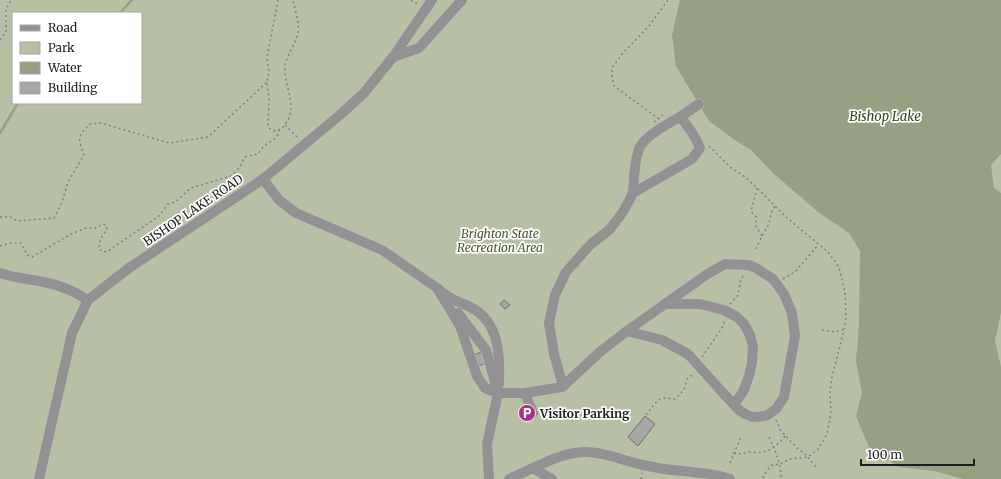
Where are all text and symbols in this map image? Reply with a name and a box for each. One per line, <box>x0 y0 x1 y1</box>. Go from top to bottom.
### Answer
legend <box>12 12 142 104</box>
text: Road <box>48 20 77 35</box>
text: Park <box>48 40 75 55</box>
text: Water <box>47 60 83 75</box>
text: Building <box>48 80 98 95</box>
water label: Bishop Lake <box>849 108 921 125</box>
street label: BISHOP LAKE ROAD <box>140 171 246 249</box>
park label: Brighton State Recreation Area <box>457 226 543 255</box>
parking icon: Visitor Parking <box>517 403 537 423</box>
place label: Visitor Parking <box>539 406 630 421</box>
scale bar <box>861 441 974 467</box>
text: 100 m <box>867 447 902 462</box>

